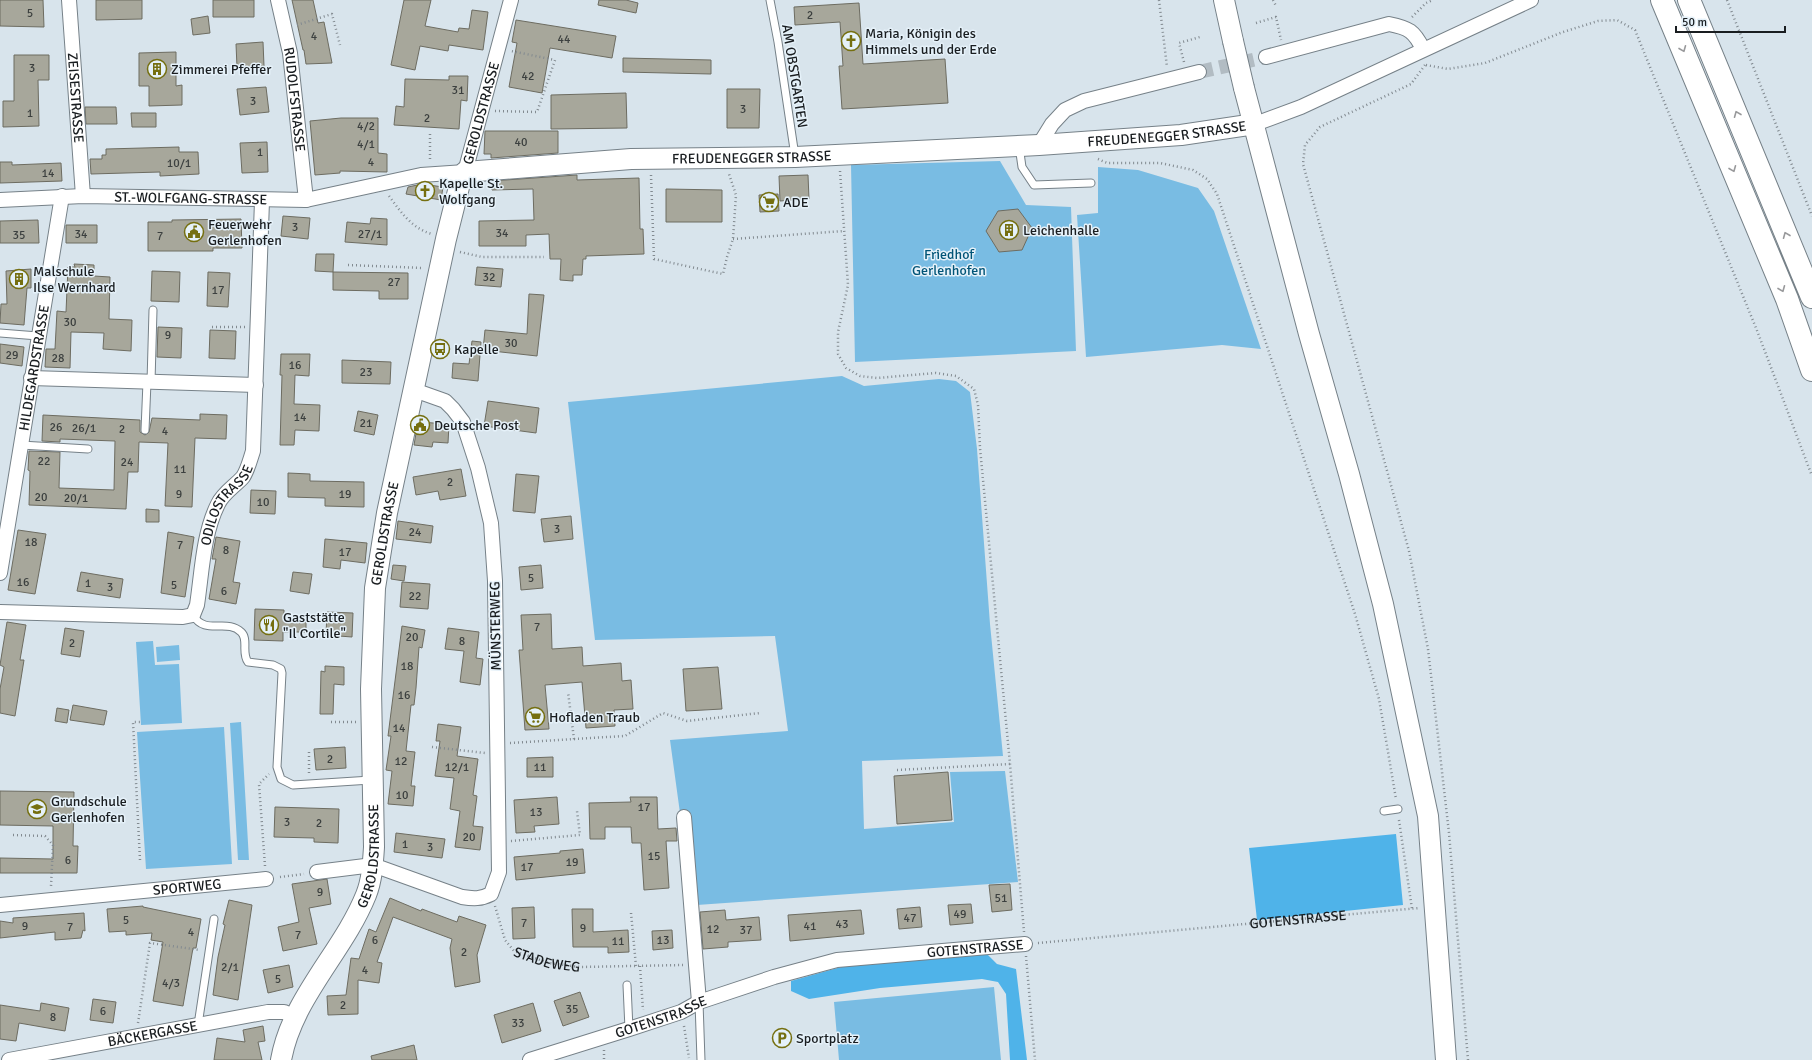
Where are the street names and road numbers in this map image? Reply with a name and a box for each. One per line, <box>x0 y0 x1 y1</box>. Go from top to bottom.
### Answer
street label: AM OBSTGARTEN <box>778 23 811 129</box>
street label: RUDOLFSTRASSE <box>280 45 309 153</box>
street label: ZEISESTRASSE <box>64 52 87 144</box>
street label: GEROLDSTRASSE <box>459 60 503 166</box>
street label: FREUDENEGGER STRASSE <box>1087 117 1248 151</box>
street label: FREUDENEGGER STRASSE <box>672 147 832 168</box>
street label: ST.-WOLFGANG-STRASSE <box>114 189 268 208</box>
street label: HILDEGARDSTRASSE <box>16 303 53 432</box>
street label: ODILOSTRASSE <box>197 462 257 547</box>
street label: GEROLDSTRASSE <box>368 480 403 587</box>
street label: MÜNSTERWEG <box>486 581 505 671</box>
street label: GEROLDSTRASSE <box>353 804 383 911</box>
street label: SPORTWEG <box>152 875 222 899</box>
street label: GOTENSTRASSE <box>1249 907 1347 933</box>
street label: GOTENSTRASSE <box>926 936 1024 961</box>
street label: STADEWEG <box>512 944 581 976</box>
street label: GOTENSTRASSE <box>613 992 709 1042</box>
street label: BÄCKERGASSE <box>106 1017 199 1051</box>

